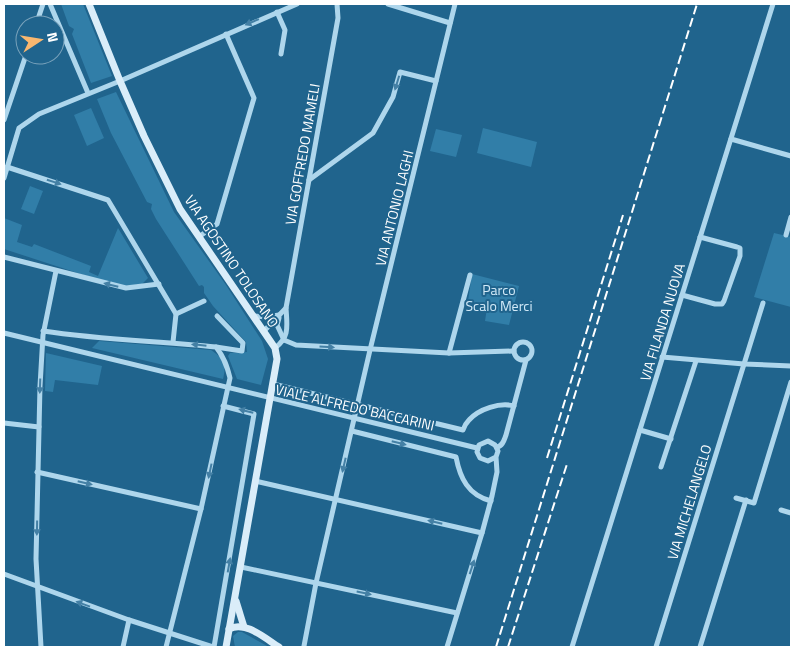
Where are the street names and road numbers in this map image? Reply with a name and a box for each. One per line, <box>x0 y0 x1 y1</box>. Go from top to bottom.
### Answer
street label: VIA GOFFREDO MAMELI <box>279 82 325 226</box>
street label: VIA ANTONIO LAGHI <box>369 148 419 268</box>
street label: VIA AGOSTINO TOLOSANO <box>180 191 284 331</box>
street label: VIA FILANDA NUOVA <box>634 260 690 384</box>
street label: VIALE ALFREDO BACCARINI <box>273 378 437 436</box>
street label: VIA MICHELANGELO <box>661 442 717 562</box>

